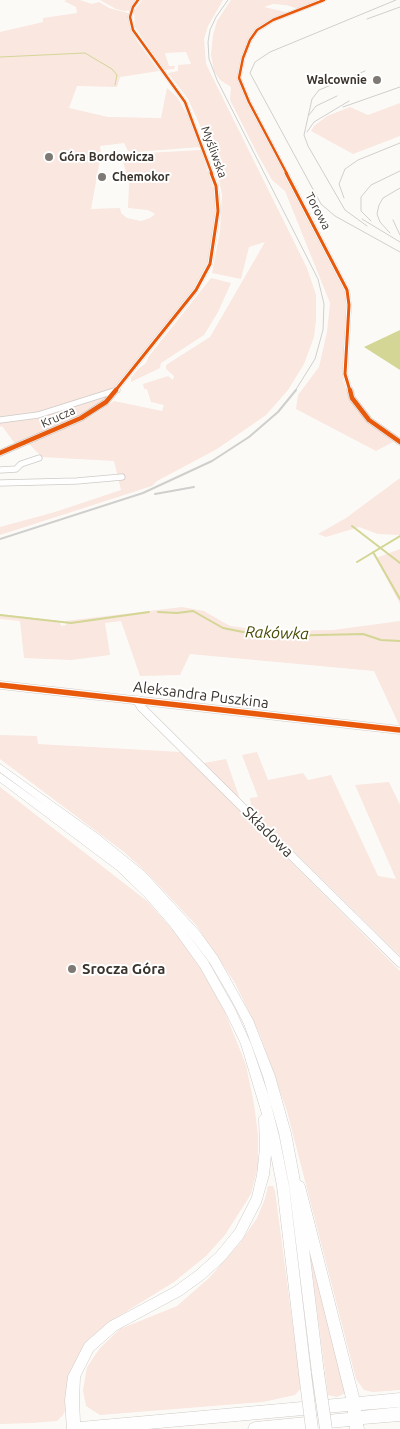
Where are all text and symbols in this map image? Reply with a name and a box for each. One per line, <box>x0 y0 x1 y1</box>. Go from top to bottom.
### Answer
place label: Walcownie <box>306 73 367 87</box>
marker: Walcownie <box>371 74 383 86</box>
street label: Myśliwska <box>198 124 230 180</box>
place label: Góra Bordowicza <box>59 150 154 164</box>
marker: Góra Bordowicza <box>43 151 55 163</box>
place label: Chemokor <box>112 170 170 184</box>
marker: Chemokor <box>96 171 108 183</box>
street label: Torowa <box>302 190 334 232</box>
street label: Krucza <box>39 403 77 431</box>
water label: Rakówka <box>245 622 309 644</box>
street label: Aleksandra Puszkina <box>132 678 270 712</box>
street label: Składowa <box>239 803 297 861</box>
place label: Srocza Góra <box>82 960 165 978</box>
marker: Srocza Góra <box>66 963 78 975</box>

